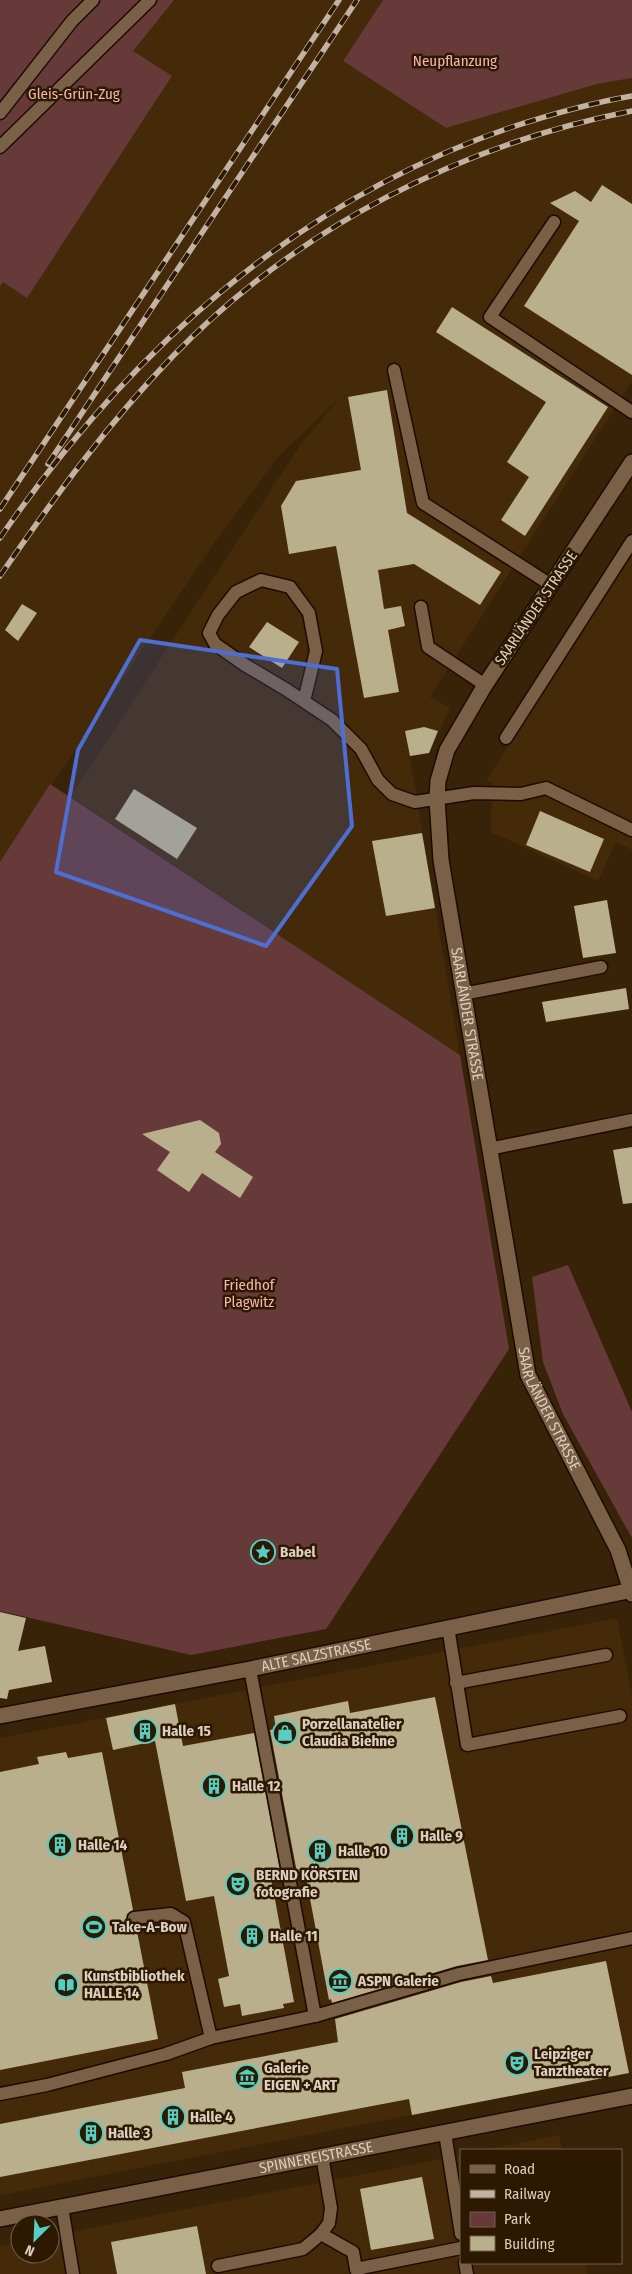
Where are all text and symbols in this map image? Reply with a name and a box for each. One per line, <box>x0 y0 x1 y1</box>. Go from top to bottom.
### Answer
park label: Neupflanzung <box>413 52 497 70</box>
park label: Gleis-Grün-Zug <box>28 85 120 103</box>
street label: SAARLÄNDER STRASSE <box>491 547 581 669</box>
street label: SAARLÄNDER STRASSE <box>447 946 487 1082</box>
park label: Friedhof Plagwitz <box>224 1276 276 1311</box>
street label: SAARLÄNDER STRASSE <box>514 1346 585 1473</box>
place icon: Babel <box>250 1539 276 1565</box>
place label: Babel <box>280 1543 317 1561</box>
street label: ALTE SALZSTRASSE <box>260 1635 373 1675</box>
place label: Porzellanatelier Claudia Biehne <box>302 1715 402 1750</box>
building icon: Halle 15 <box>132 1718 158 1744</box>
shop icon: Porzellanatelier Claudia Biehne <box>272 1720 298 1746</box>
place label: Halle 15 <box>162 1722 211 1740</box>
building icon: Halle 12 <box>201 1773 227 1799</box>
place label: Halle 12 <box>232 1777 281 1795</box>
building icon: Halle 9 <box>389 1823 415 1849</box>
place label: Halle 9 <box>420 1827 463 1845</box>
building icon: Halle 14 <box>47 1832 73 1858</box>
place label: Halle 14 <box>78 1836 128 1854</box>
building icon: Halle 10 <box>307 1838 333 1864</box>
place label: Halle 10 <box>338 1842 388 1860</box>
place label: BERND KÖRSTEN fotografie <box>256 1866 358 1901</box>
theatre icon: BERND KÖRSTEN fotografie <box>225 1871 251 1897</box>
sports icon: Take-A-Bow <box>81 1914 107 1940</box>
place label: Take-A-Bow <box>112 1918 188 1936</box>
building icon: Halle 11 <box>239 1923 265 1949</box>
place label: Halle 11 <box>270 1927 318 1945</box>
place label: Kunstbibliothek HALLE 14 <box>84 1967 185 2002</box>
museum icon: ASPN Galerie <box>327 1968 353 1994</box>
library icon: Kunstbibliothek HALLE 14 <box>53 1972 79 1998</box>
place label: ASPN Galerie <box>357 1972 439 1990</box>
place label: Leipziger Tanztheater <box>534 2045 609 2080</box>
theatre icon: Leipziger Tanztheater <box>504 2050 530 2076</box>
place label: Galerie EIGEN + ART <box>264 2059 338 2094</box>
museum icon: Galerie EIGEN + ART <box>234 2064 260 2090</box>
building icon: Halle 4 <box>160 2104 186 2130</box>
place label: Halle 4 <box>190 2108 233 2126</box>
building icon: Halle 3 <box>78 2120 104 2146</box>
place label: Halle 3 <box>108 2124 150 2142</box>
street label: SPINNEREISTRASSE <box>258 2138 375 2177</box>
legend <box>460 2149 622 2264</box>
text: Road <box>504 2160 535 2178</box>
text: Railway <box>504 2185 551 2203</box>
text: Park <box>504 2210 531 2228</box>
north arrow <box>10 2214 60 2264</box>
text: Building <box>504 2235 555 2253</box>
text: N <box>23 2241 37 2260</box>

